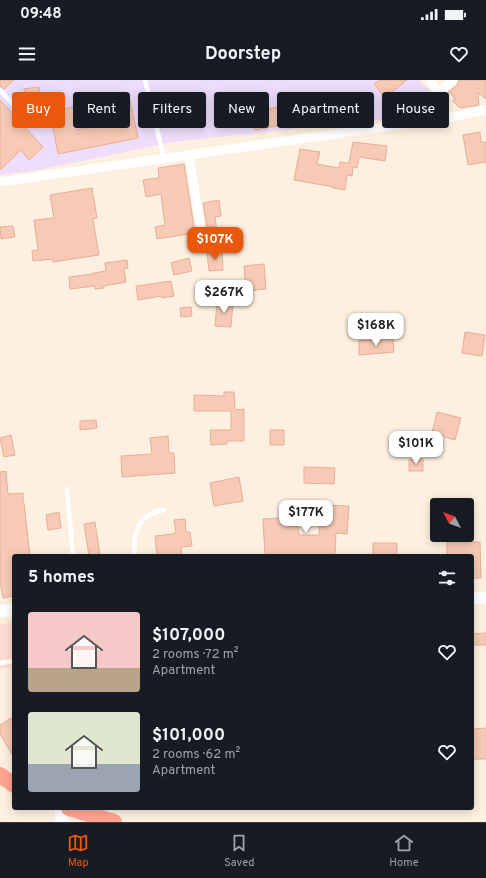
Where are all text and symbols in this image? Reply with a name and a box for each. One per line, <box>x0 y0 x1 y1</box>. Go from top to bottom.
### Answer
text: 09:48 <box>20 5 62 24</box>
icon: menu <box>16 43 38 65</box>
text: Doorstep <box>205 43 281 66</box>
icon: heart <box>448 43 470 65</box>
chip: Buy <box>12 92 65 128</box>
chip: Rent <box>73 92 130 128</box>
chip: Filters <box>138 92 206 128</box>
chip: New <box>214 92 269 128</box>
chip: Apartment <box>277 92 374 128</box>
chip: House <box>382 92 449 128</box>
pin: $107K <box>187 227 243 261</box>
text: $107K <box>196 232 234 248</box>
pin: $267K <box>196 280 252 314</box>
text: $267K <box>204 285 244 301</box>
pin: $168K <box>348 313 404 347</box>
text: $168K <box>357 318 395 334</box>
pin: $101K <box>388 431 444 465</box>
text: $101K <box>398 436 434 452</box>
north arrow <box>430 498 474 542</box>
map controls <box>430 498 474 542</box>
pin: $177K <box>278 500 334 534</box>
text: $177K <box>288 505 324 521</box>
text: 5 homes <box>28 567 95 589</box>
icon: filters <box>436 567 458 589</box>
text: $107,000 <box>152 625 225 647</box>
icon: home <box>60 628 108 676</box>
icon: heart <box>436 641 458 663</box>
text: 2 rooms · 72 m² <box>152 647 238 663</box>
text: Apartment <box>152 663 215 679</box>
text: $101,000 <box>152 725 225 747</box>
icon: home <box>60 728 108 776</box>
icon: heart <box>436 741 458 763</box>
text: 2 rooms · 62 m² <box>152 747 240 763</box>
text: Apartment <box>152 763 215 779</box>
tab: Map <box>67 832 89 870</box>
tab: Saved <box>224 832 255 870</box>
tab: Home <box>389 832 419 870</box>

